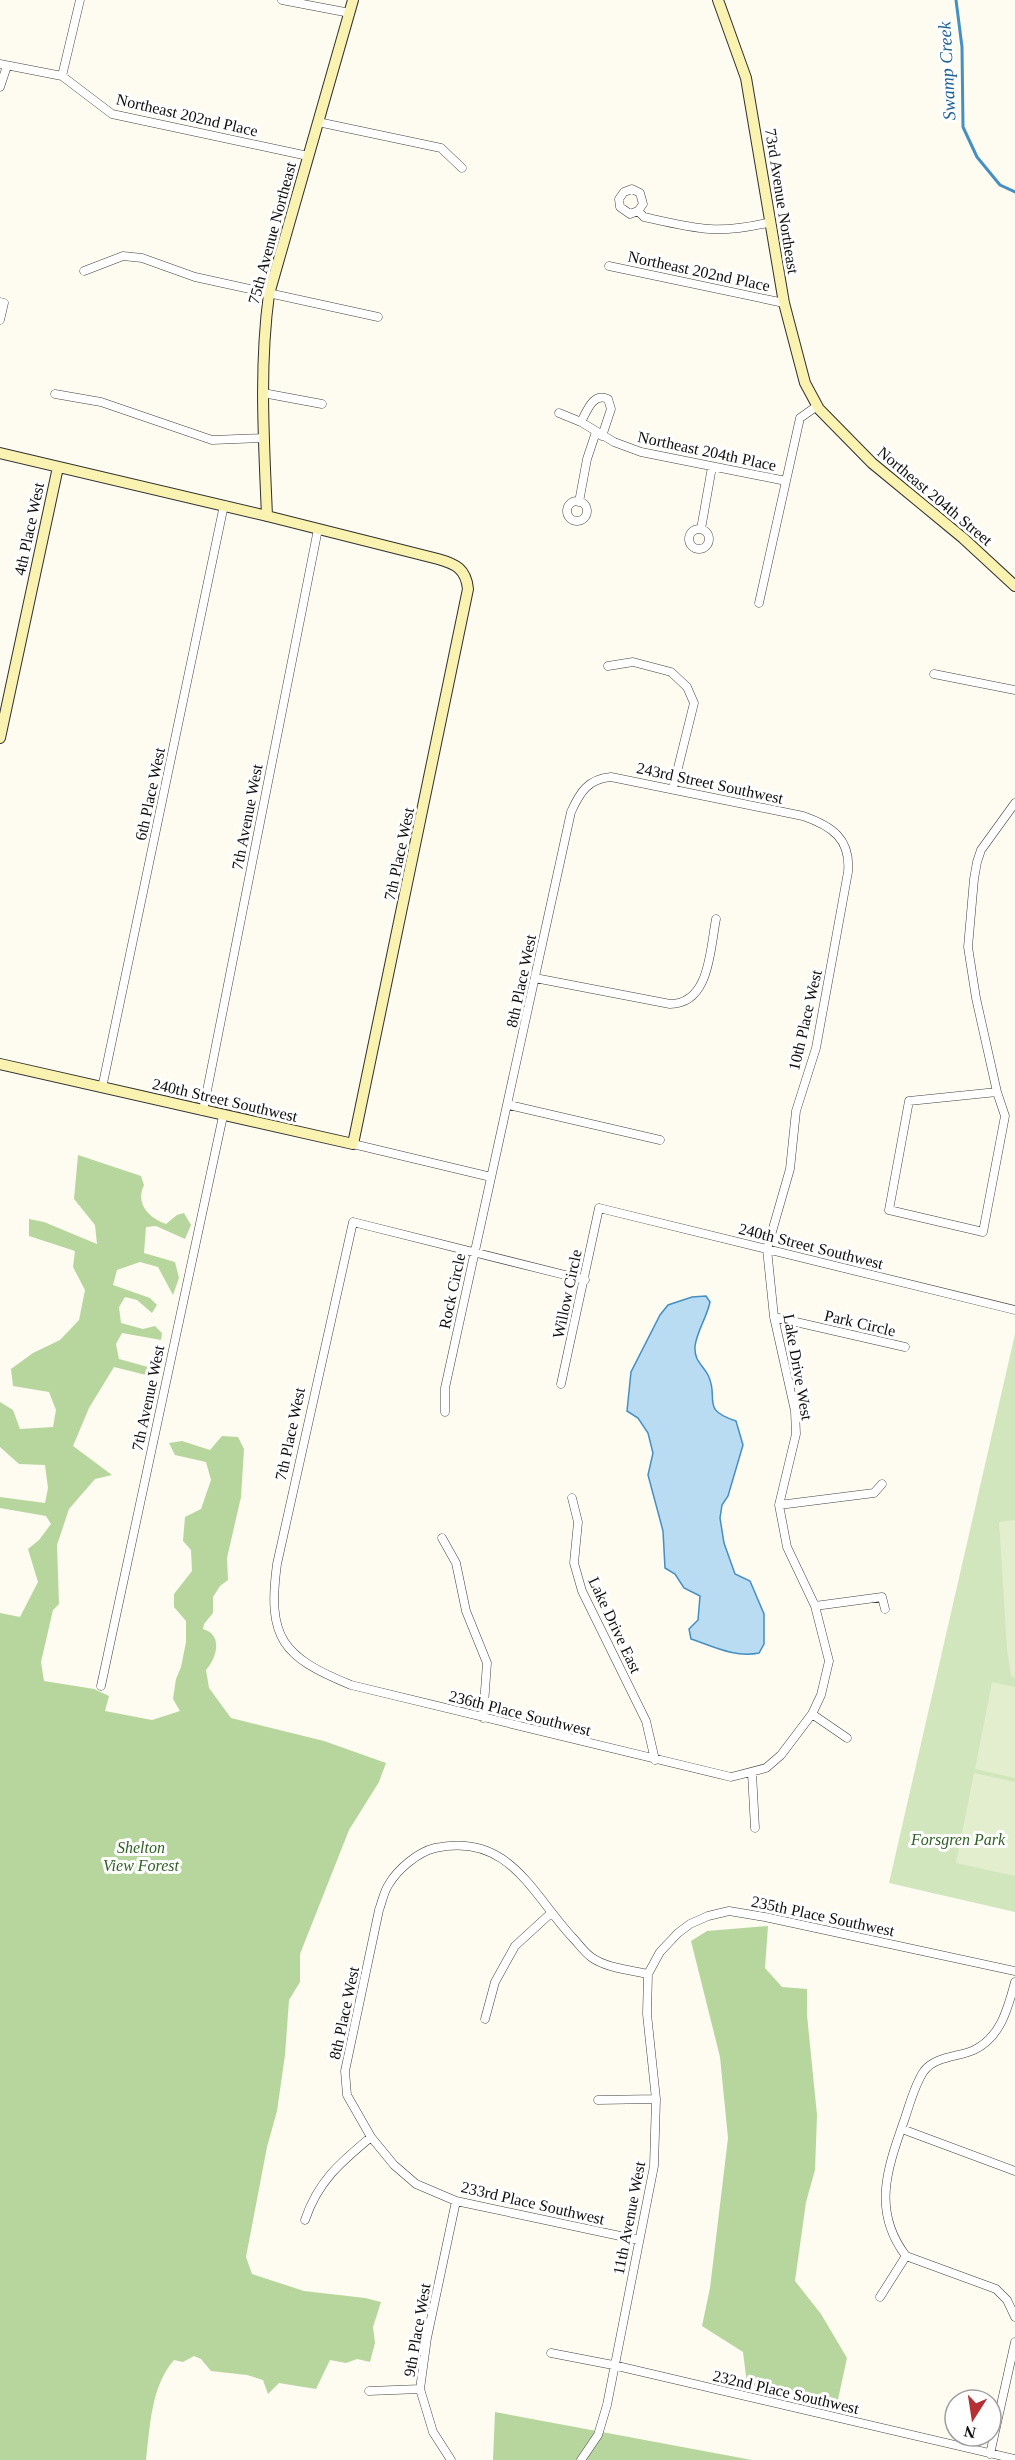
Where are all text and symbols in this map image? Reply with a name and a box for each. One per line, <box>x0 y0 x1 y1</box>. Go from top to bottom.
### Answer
water label: Swamp Creek <box>934 20 960 121</box>
street label: Northeast 202nd Place <box>115 90 259 140</box>
street label: 73rd Avenue Northeast <box>762 127 802 276</box>
street label: 75th Avenue Northeast <box>245 160 299 306</box>
street label: Northeast 202nd Place <box>626 248 772 294</box>
street label: Northeast 204th Place <box>636 428 778 474</box>
street label: Northeast 204th Street <box>874 443 996 549</box>
street label: 4th Place West <box>11 481 47 577</box>
street label: 6th Place West <box>132 746 168 842</box>
street label: 243rd Street Southwest <box>635 759 785 807</box>
street label: 7th Avenue West <box>228 762 266 871</box>
street label: 7th Place West <box>381 806 417 902</box>
street label: 8th Place West <box>503 933 539 1029</box>
street label: 10th Place West <box>785 968 825 1072</box>
street label: 240th Street Southwest <box>151 1075 300 1125</box>
street label: 240th Street Southwest <box>737 1220 886 1272</box>
street label: Willow Circle <box>549 1248 585 1340</box>
street label: Rock Circle <box>436 1252 468 1330</box>
street label: Park Circle <box>823 1307 897 1339</box>
street label: Lake Drive West <box>780 1312 816 1422</box>
street label: 7th Avenue West <box>129 1343 168 1452</box>
street label: 7th Place West <box>272 1386 308 1482</box>
street label: Lake Drive East <box>585 1574 645 1676</box>
street label: 236th Place Southwest <box>447 1687 593 1739</box>
park label: Forsgren Park <box>910 1831 1006 1849</box>
park label: Shelton View Forest <box>103 1839 180 1874</box>
street label: 235th Place Southwest <box>750 1893 897 1940</box>
street label: 8th Place West <box>326 1965 362 2061</box>
street label: 11th Avenue West <box>610 2159 648 2276</box>
street label: 233rd Place Southwest <box>460 2178 607 2228</box>
street label: 9th Place West <box>400 2281 434 2378</box>
street label: 232nd Place Southwest <box>711 2367 861 2417</box>
north arrow <box>943 2388 1003 2448</box>
text: N <box>962 2423 977 2442</box>

